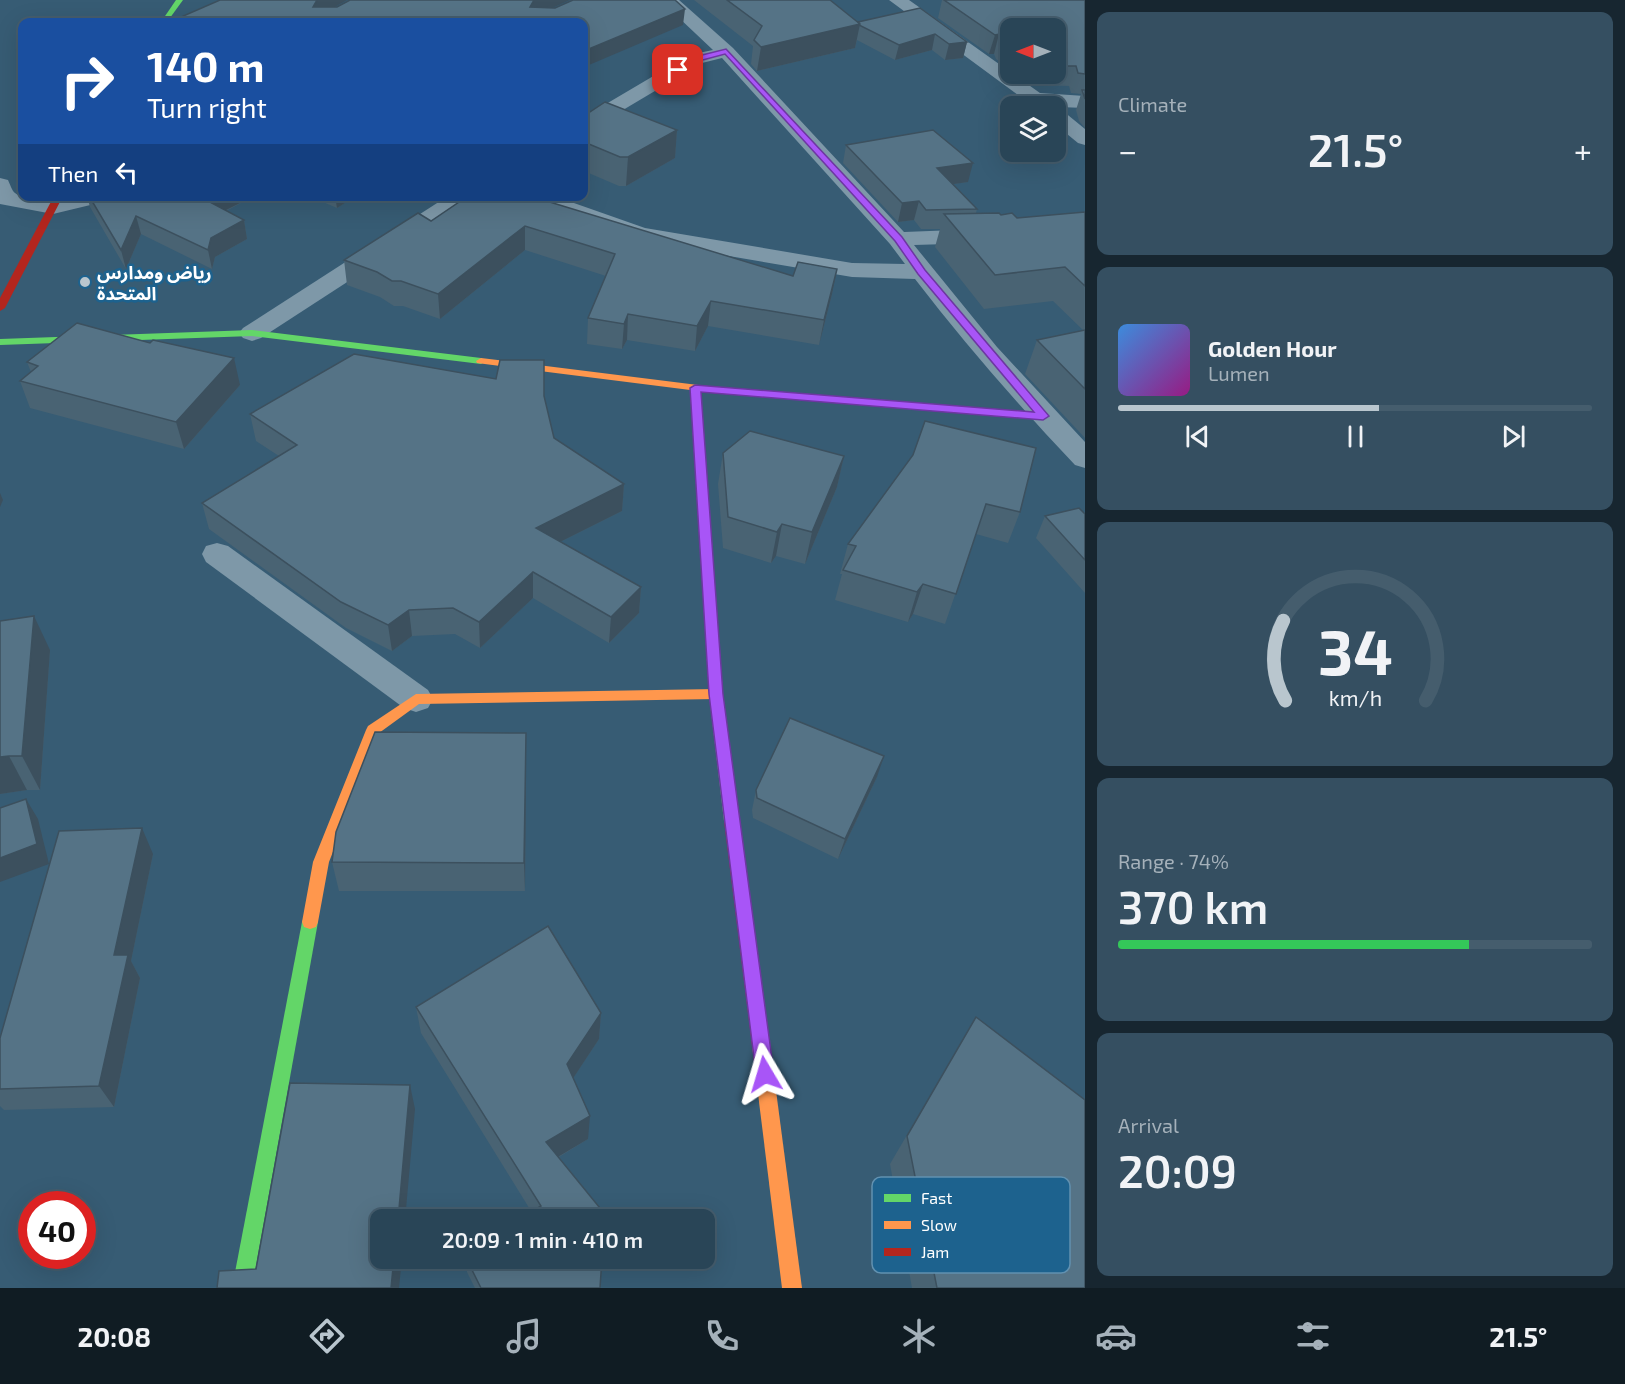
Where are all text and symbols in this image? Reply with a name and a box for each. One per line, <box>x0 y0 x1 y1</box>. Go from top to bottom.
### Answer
north arrow <box>1000 18 1066 84</box>
map controls <box>1000 18 1066 162</box>
text: 140 m <box>147 40 264 90</box>
icon: right <box>48 42 126 120</box>
pin <box>652 44 703 95</box>
icon: arrive <box>661 53 694 86</box>
text: Turn right <box>147 91 267 123</box>
text: Climate <box>1118 92 1187 116</box>
button: layers <box>1000 96 1066 162</box>
text: 21.5° <box>1308 122 1403 176</box>
text: − <box>1118 130 1137 170</box>
text: + <box>1574 130 1592 170</box>
icon: left <box>110 156 143 189</box>
text: Then <box>48 160 98 186</box>
place label: رياض ومدارس المتحدة <box>97 261 212 304</box>
marker: رياض ومدارس المتحدة <box>78 275 92 289</box>
text: Golden Hour <box>1208 335 1337 361</box>
text: Lumen <box>1208 361 1270 385</box>
icon: previous <box>1181 420 1214 453</box>
icon: pause <box>1339 420 1372 453</box>
icon: next <box>1497 420 1530 453</box>
text: 34 <box>1317 613 1393 688</box>
text: km/h <box>1328 685 1382 710</box>
text: Range · 74% <box>1118 849 1229 873</box>
text: 370 km <box>1118 879 1268 933</box>
position arrow <box>733 1042 797 1106</box>
text: Arrival <box>1118 1113 1179 1137</box>
text: 20:09 <box>1118 1143 1237 1197</box>
legend <box>872 1177 1070 1273</box>
text: Fast <box>921 1188 952 1207</box>
speed limit sign: 40 <box>18 1191 96 1269</box>
text: Slow <box>921 1215 957 1234</box>
text: 20:09 · 1 min · 410 m <box>442 1226 643 1252</box>
text: Jam <box>921 1242 949 1261</box>
icon: directions <box>306 1315 348 1357</box>
icon: music <box>503 1315 545 1357</box>
icon: phone <box>701 1315 743 1357</box>
icon: climate <box>898 1315 940 1357</box>
icon: car <box>1095 1315 1137 1357</box>
icon: filters <box>1292 1315 1334 1357</box>
text: 20:08 <box>78 1320 151 1352</box>
text: 21.5° <box>1489 1320 1547 1352</box>

